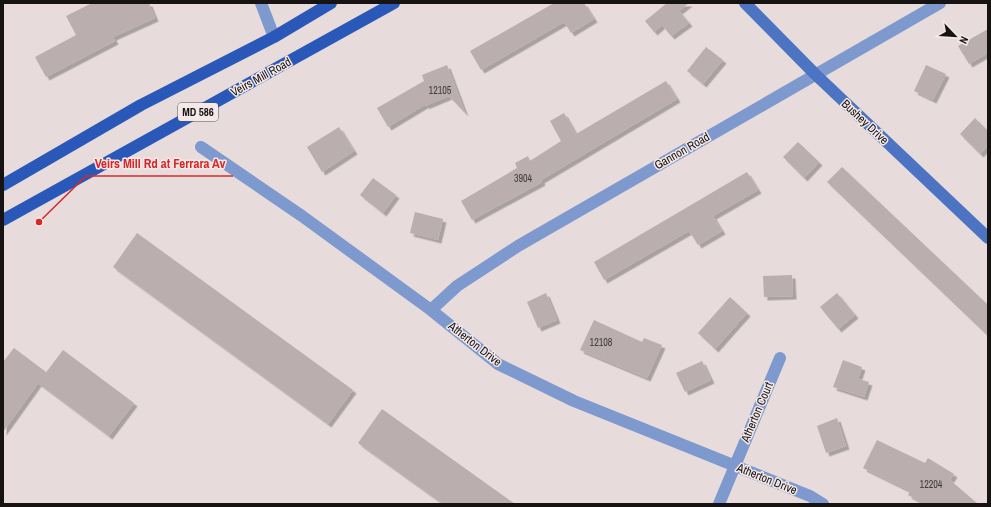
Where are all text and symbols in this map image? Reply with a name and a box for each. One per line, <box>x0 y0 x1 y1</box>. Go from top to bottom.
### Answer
north arrow <box>935 16 975 56</box>
text: N <box>956 34 972 46</box>
street label: Veirs Mill Road <box>228 54 294 100</box>
house number: 12105 <box>429 84 452 97</box>
street label: Bushey Drive <box>838 96 892 148</box>
road number: MD 586 <box>178 103 218 121</box>
street label: Gannon Road <box>651 129 713 173</box>
callout: Veirs Mill Rd at Ferrara Av <box>86 151 233 176</box>
text: Veirs Mill Rd at Ferrara Av <box>95 155 225 172</box>
house number: 3904 <box>514 172 533 185</box>
street label: Atherton Drive <box>444 318 505 370</box>
house number: 12108 <box>590 336 613 349</box>
street label: Atherton Court <box>737 379 777 446</box>
street label: Atherton Drive <box>734 459 799 498</box>
house number: 12204 <box>920 478 943 491</box>

